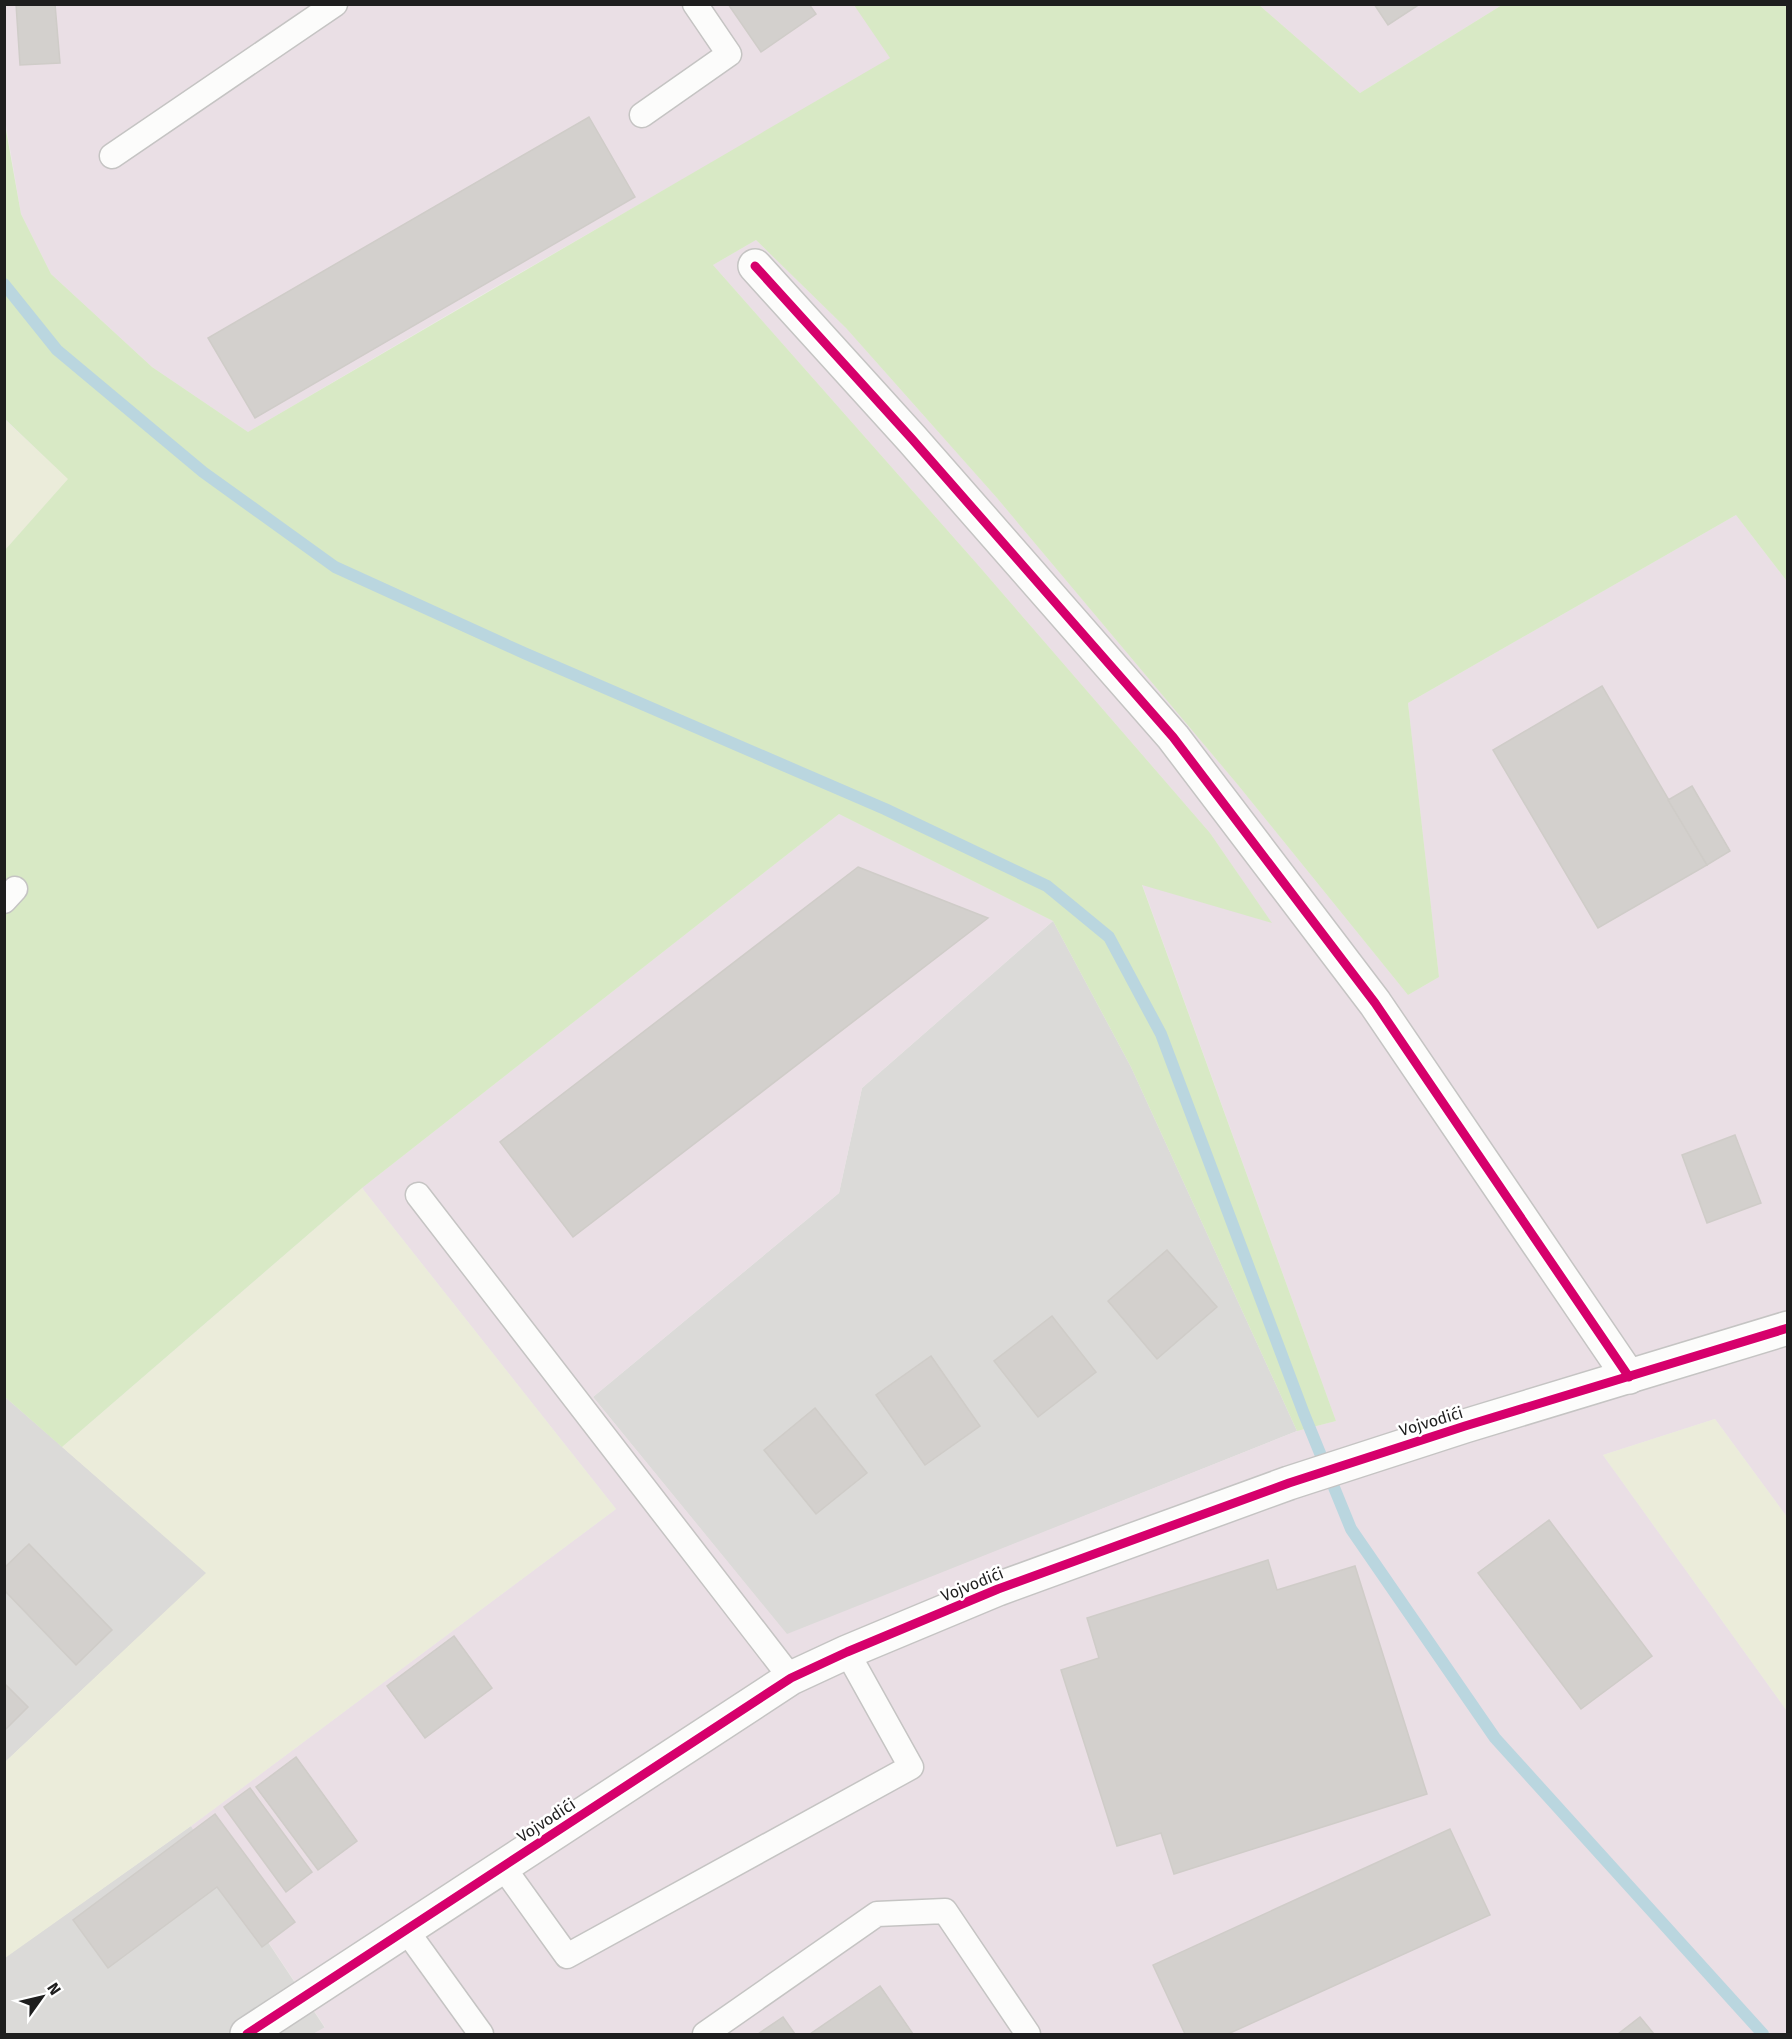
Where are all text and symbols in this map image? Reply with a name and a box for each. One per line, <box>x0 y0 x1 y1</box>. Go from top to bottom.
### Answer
street label: Vojvodići <box>1397 1403 1465 1440</box>
street label: Vojvodići <box>938 1563 1006 1606</box>
street label: Vojvodići <box>514 1795 579 1846</box>
north arrow <box>12 1967 72 2027</box>
text: N <box>43 1979 65 1999</box>

